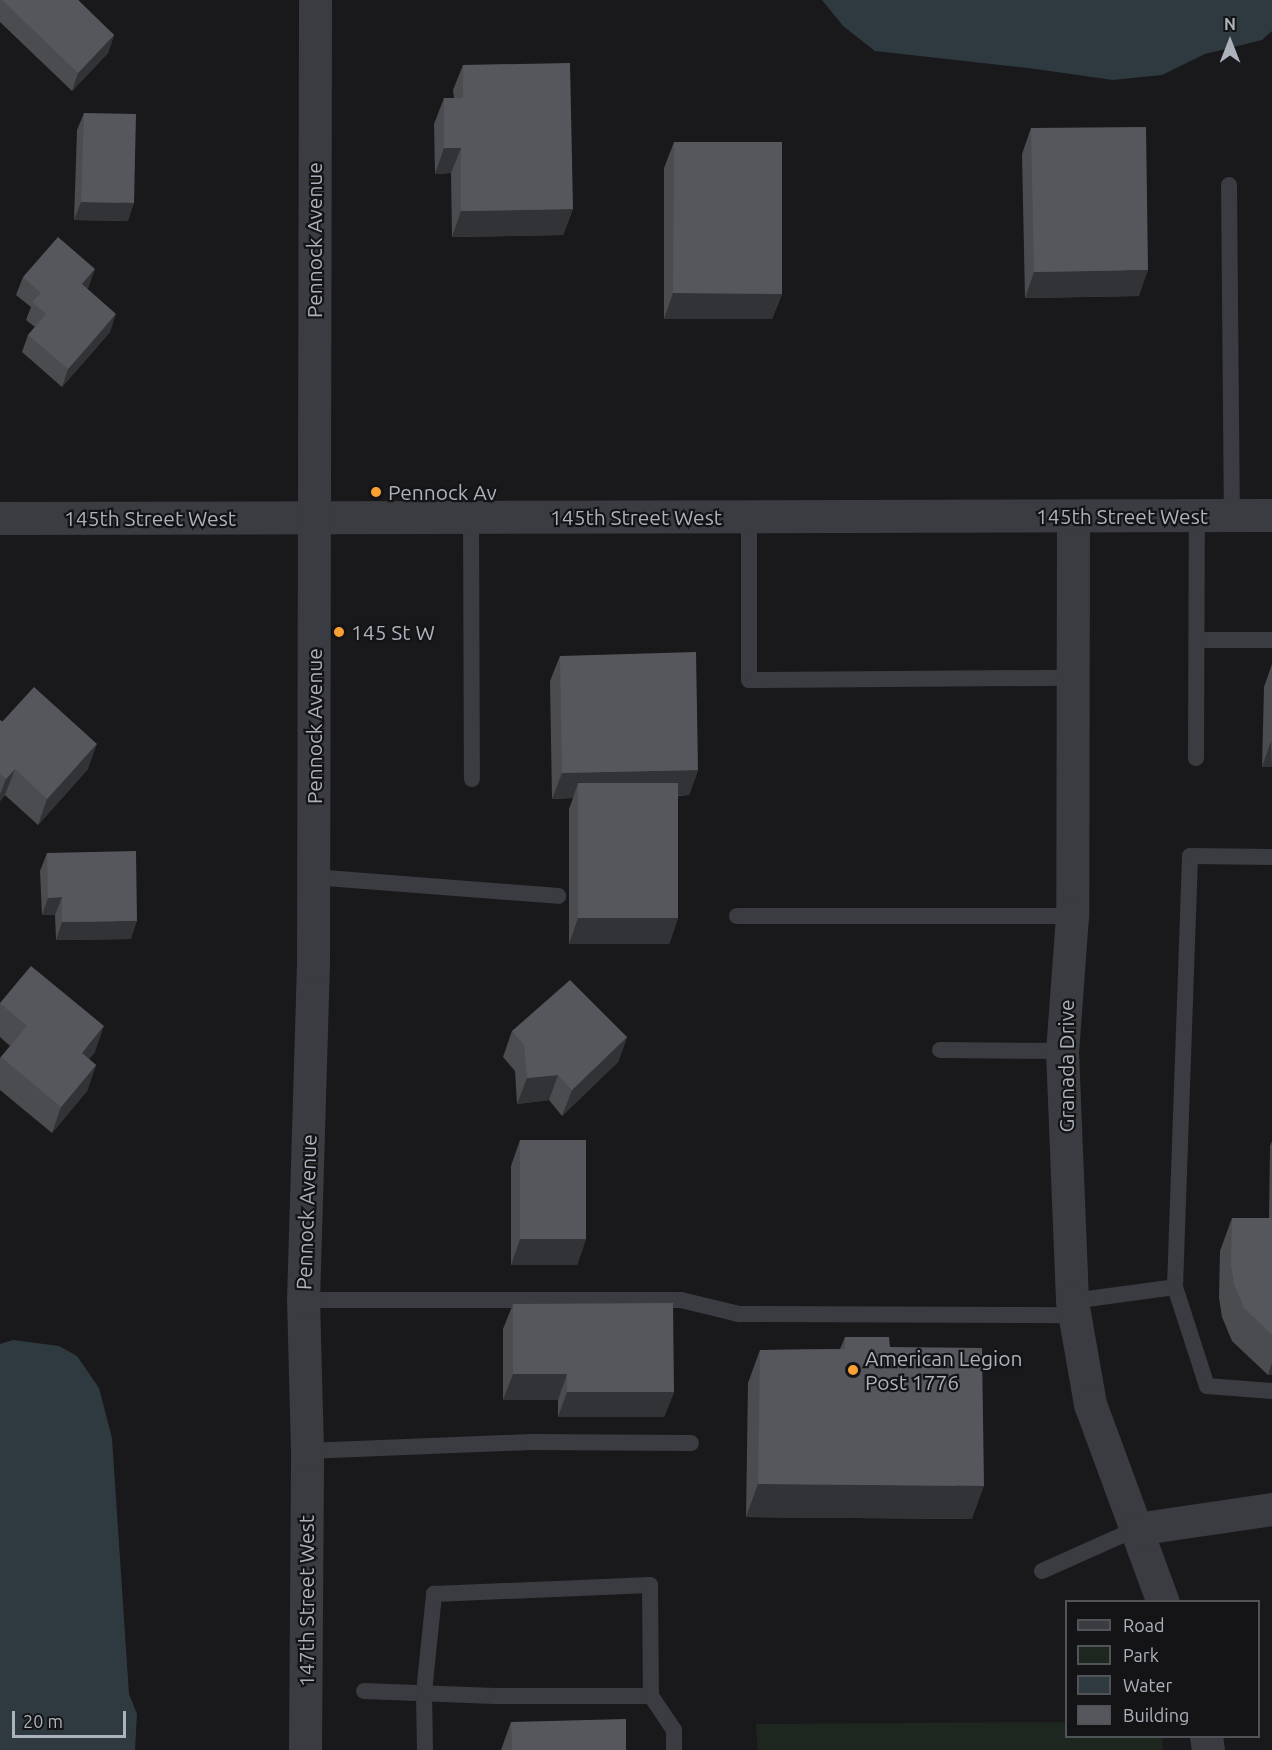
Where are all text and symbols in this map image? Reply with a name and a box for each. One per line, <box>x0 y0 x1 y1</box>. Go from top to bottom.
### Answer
north arrow <box>1200 12 1260 72</box>
text: N <box>1224 15 1236 33</box>
street label: Pennock Avenue <box>301 162 327 318</box>
place label: Pennock Av <box>388 479 497 505</box>
marker: Pennock Av <box>369 485 383 499</box>
street label: 145th Street West <box>1036 503 1208 529</box>
street label: 145th Street West <box>550 504 722 530</box>
street label: 145th Street West <box>64 505 236 531</box>
place label: 145 St W <box>351 619 435 645</box>
marker: 145 St W <box>332 625 346 639</box>
street label: Pennock Avenue <box>301 648 327 804</box>
street label: Granada Drive <box>1053 1000 1079 1132</box>
street label: Pennock Avenue <box>291 1134 321 1290</box>
place label: American Legion Post 1776 <box>865 1345 1022 1395</box>
marker: American Legion Post 1776 <box>846 1363 860 1377</box>
street label: 147th Street West <box>293 1515 319 1687</box>
legend <box>1065 1600 1260 1738</box>
text: Road <box>1123 1615 1165 1635</box>
text: Park <box>1123 1645 1159 1665</box>
text: Water <box>1123 1675 1172 1695</box>
scale bar <box>15 1699 129 1737</box>
text: Building <box>1123 1705 1189 1725</box>
text: 20 m <box>23 1711 63 1731</box>

